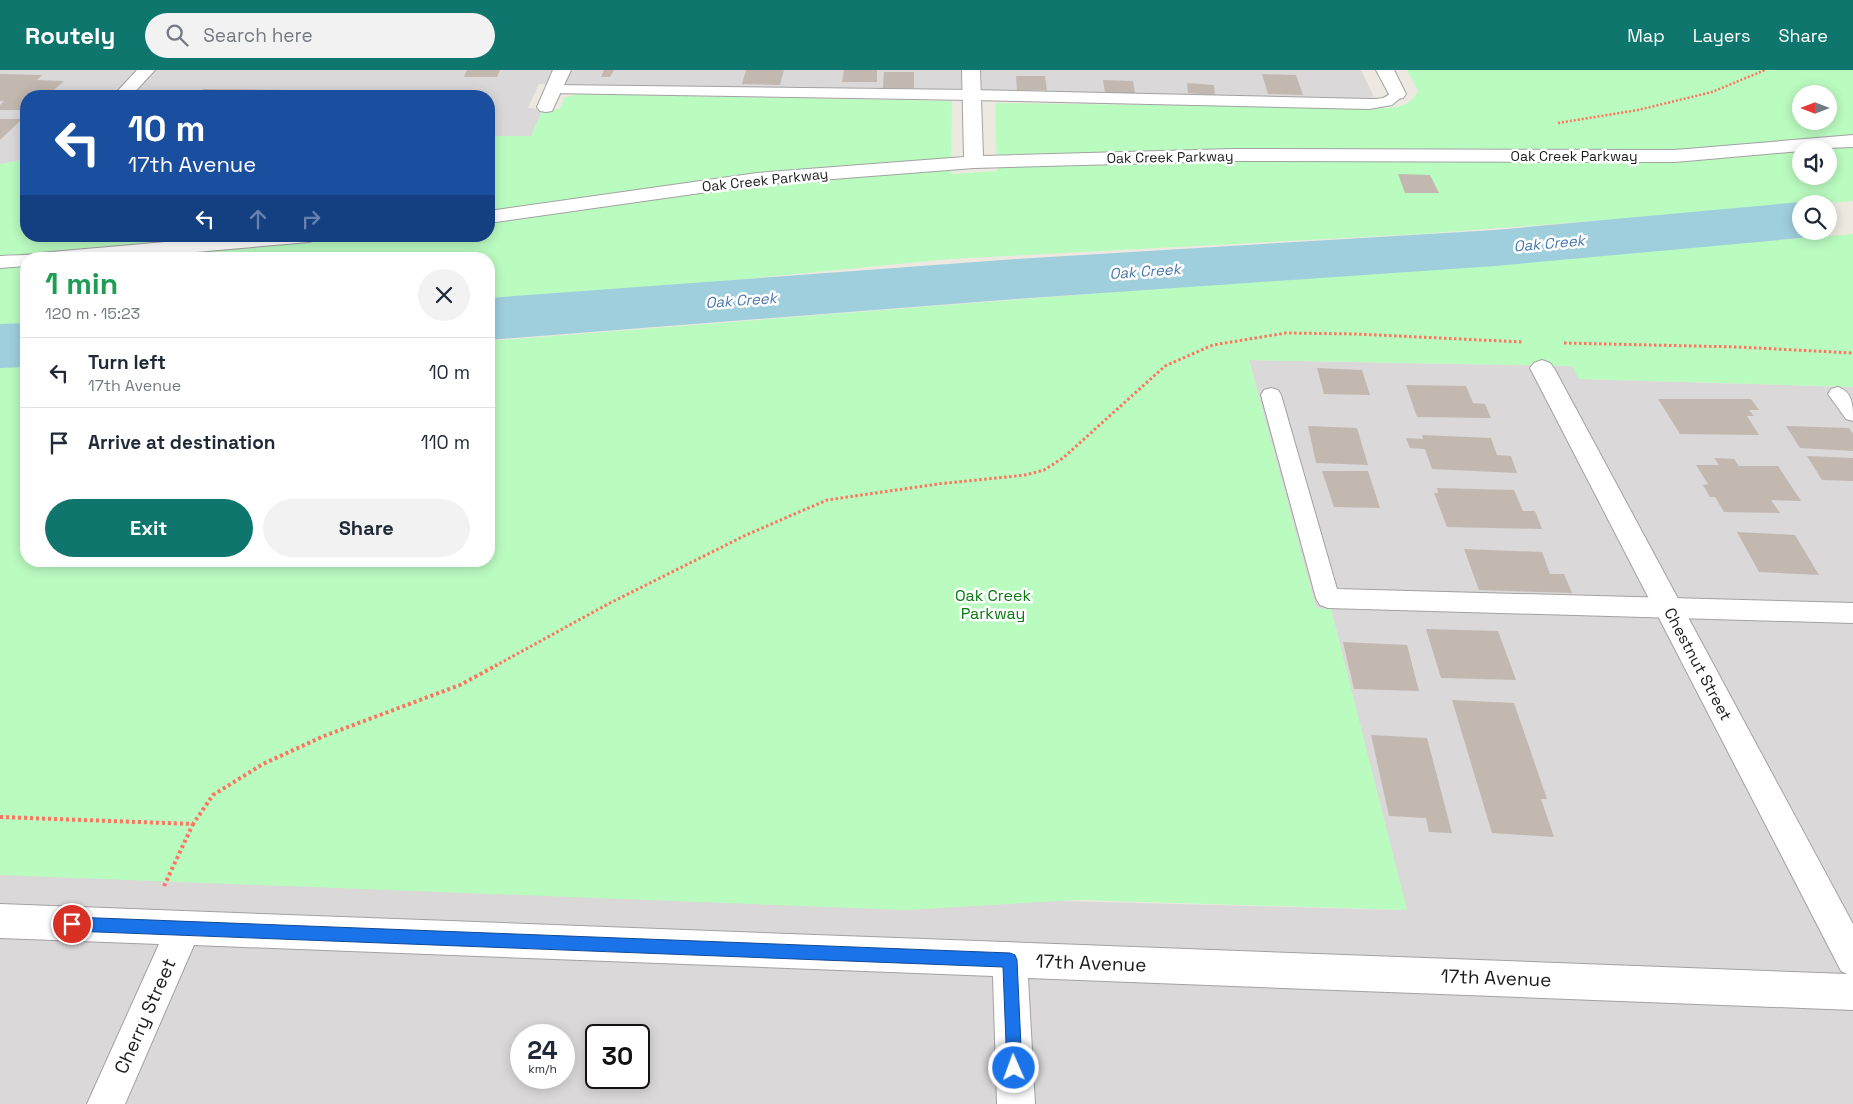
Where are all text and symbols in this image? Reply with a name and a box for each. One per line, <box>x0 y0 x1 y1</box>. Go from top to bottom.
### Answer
search box <box>145 13 495 58</box>
text: Routely <box>25 20 115 51</box>
icon: search <box>163 21 191 49</box>
text: Search here <box>203 23 313 48</box>
text: Map <box>1627 24 1665 47</box>
text: Layers <box>1693 24 1750 47</box>
text: Share <box>1778 24 1828 47</box>
north arrow <box>1792 85 1838 130</box>
map controls <box>1792 85 1837 240</box>
text: 10 m <box>128 107 205 151</box>
icon: left <box>45 110 110 175</box>
button: sound <box>1792 140 1837 185</box>
street label: Oak Creek Parkway <box>1106 147 1234 167</box>
street label: Oak Creek Parkway <box>1511 147 1637 165</box>
text: 17th Avenue <box>128 150 256 178</box>
street label: Oak Creek Parkway <box>701 164 829 196</box>
button: search <box>1792 195 1837 240</box>
icon: left <box>191 205 219 233</box>
icon: ahead <box>244 205 272 233</box>
icon: right <box>297 205 325 233</box>
water label: Oak Creek <box>1513 230 1587 256</box>
water label: Oak Creek <box>1109 259 1183 283</box>
text: 1 min <box>45 264 118 303</box>
button: close <box>418 269 470 321</box>
water label: Oak Creek <box>705 288 779 312</box>
text: 120 m · 15:23 <box>45 303 140 324</box>
text: Turn left <box>88 350 166 375</box>
icon: left <box>45 359 73 387</box>
text: 10 m <box>429 360 470 385</box>
text: 17th Avenue <box>88 375 181 396</box>
icon: arrive <box>45 429 73 457</box>
text: Arrive at destination <box>88 430 276 455</box>
text: 110 m <box>421 430 470 455</box>
button: Exit <box>45 499 253 557</box>
button: Share <box>263 499 470 557</box>
park label: Oak Creek Parkway <box>955 585 1031 624</box>
street label: Chestnut Street <box>1659 604 1737 724</box>
pin <box>51 903 93 945</box>
icon: arrive <box>58 910 86 938</box>
street label: 17th Avenue <box>1035 949 1147 977</box>
street label: Cherry Street <box>108 954 182 1078</box>
street label: 17th Avenue <box>1440 964 1552 992</box>
speed limit sign: 30 <box>585 1024 650 1089</box>
text: 24 <box>527 1034 558 1066</box>
position arrow <box>987 1041 1039 1093</box>
text: km/h <box>528 1061 557 1077</box>

